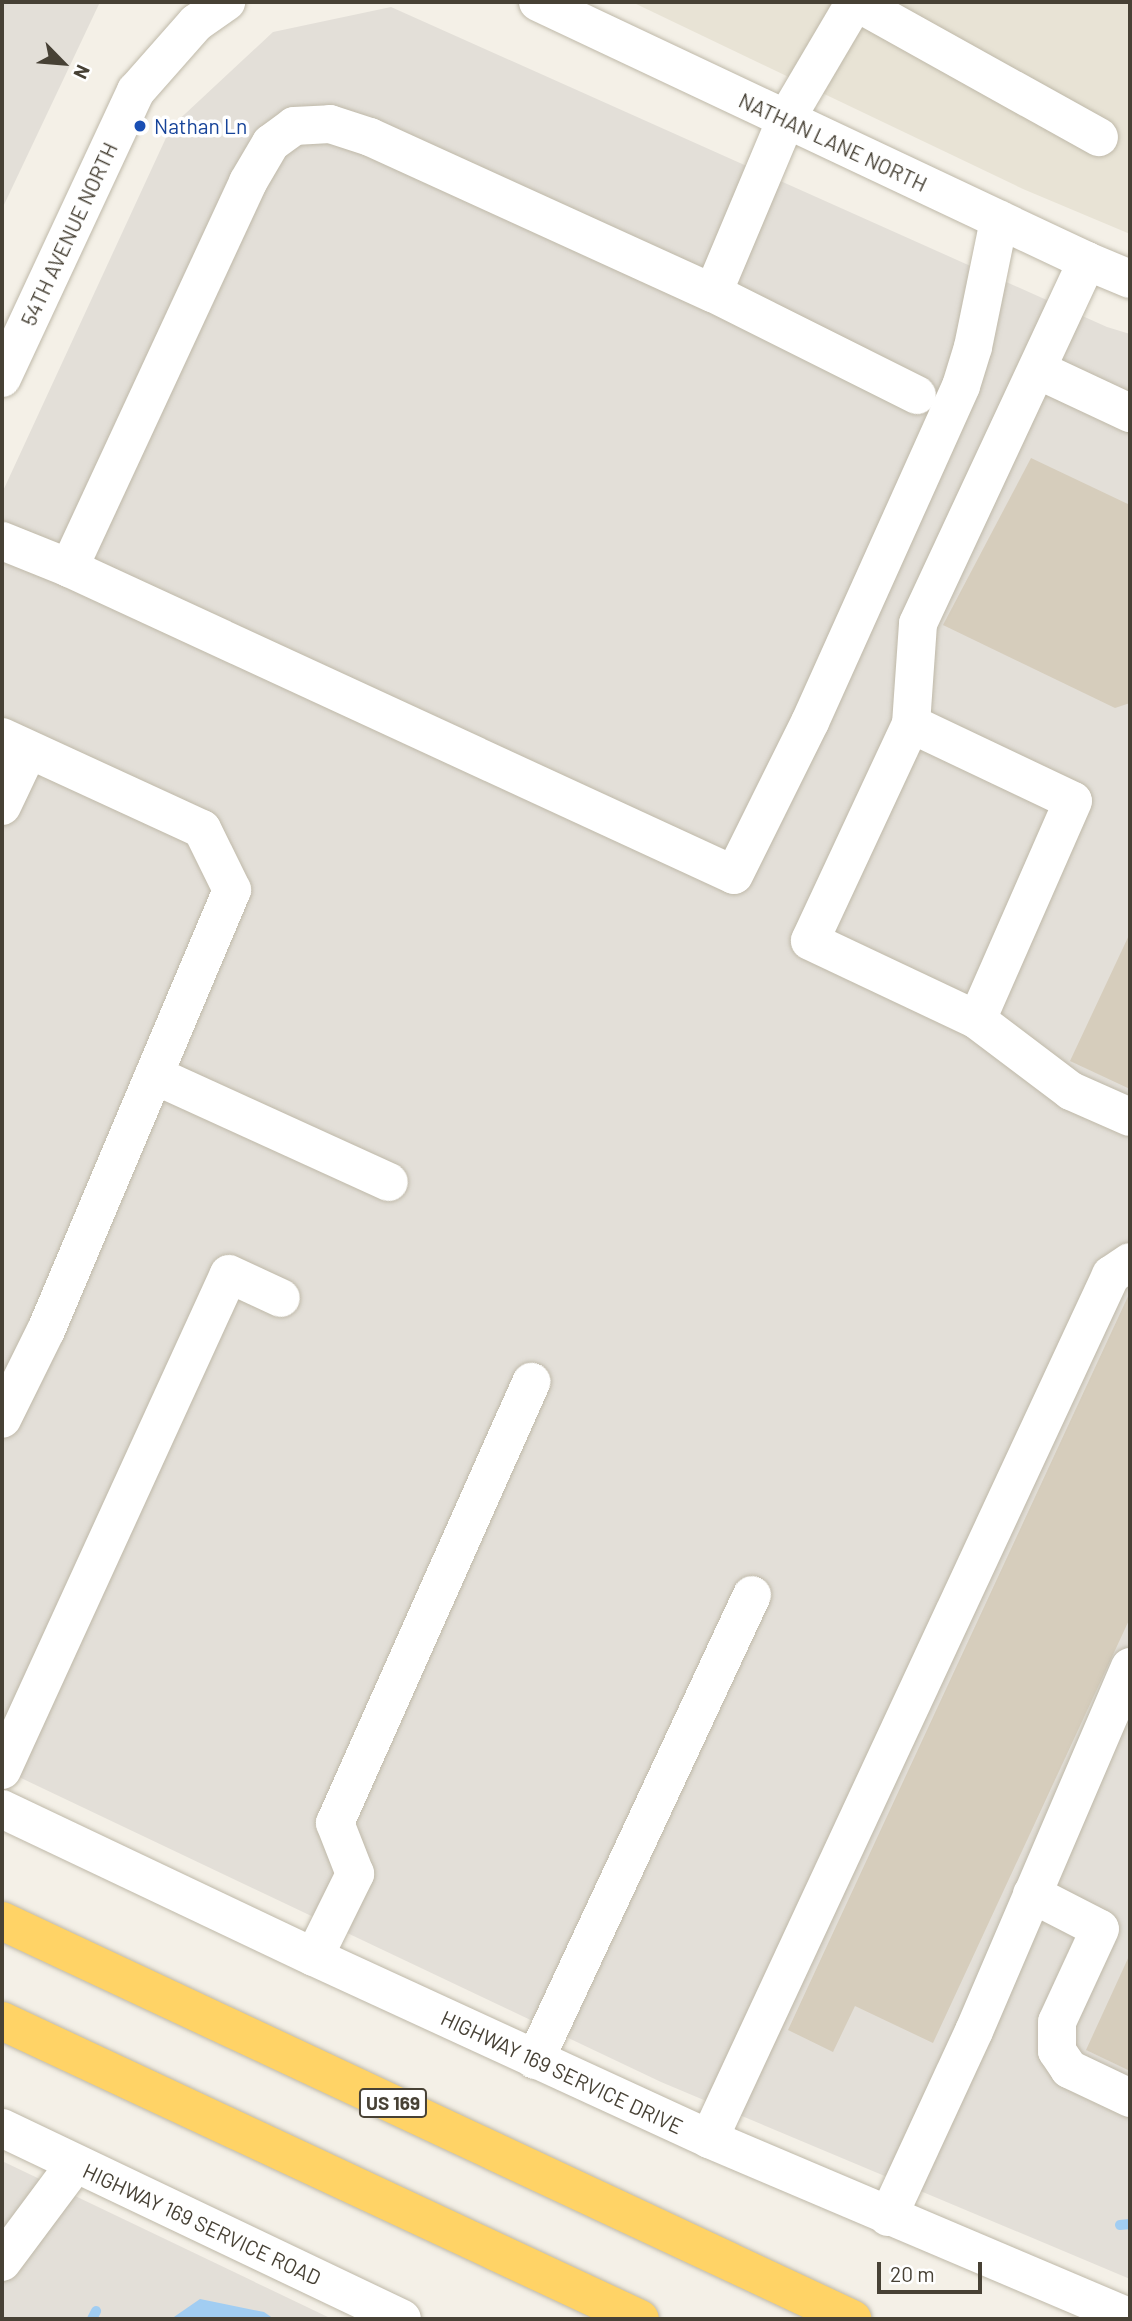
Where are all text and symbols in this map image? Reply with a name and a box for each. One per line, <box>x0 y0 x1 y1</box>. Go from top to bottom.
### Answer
north arrow <box>28 28 98 98</box>
text: N <box>69 61 96 83</box>
street label: NATHAN LANE NORTH <box>735 87 931 197</box>
place label: Nathan Ln <box>154 113 247 139</box>
marker: Nathan Ln <box>132 118 148 134</box>
street label: 54TH AVENUE NORTH <box>15 138 123 330</box>
street label: HIGHWAY 169 SERVICE DRIVE <box>437 2005 687 2139</box>
road number: US 169 <box>358 2088 428 2118</box>
street label: HIGHWAY 169 SERVICE ROAD <box>79 2158 325 2290</box>
scale bar <box>880 2248 985 2292</box>
text: 20 m <box>890 2261 935 2286</box>

